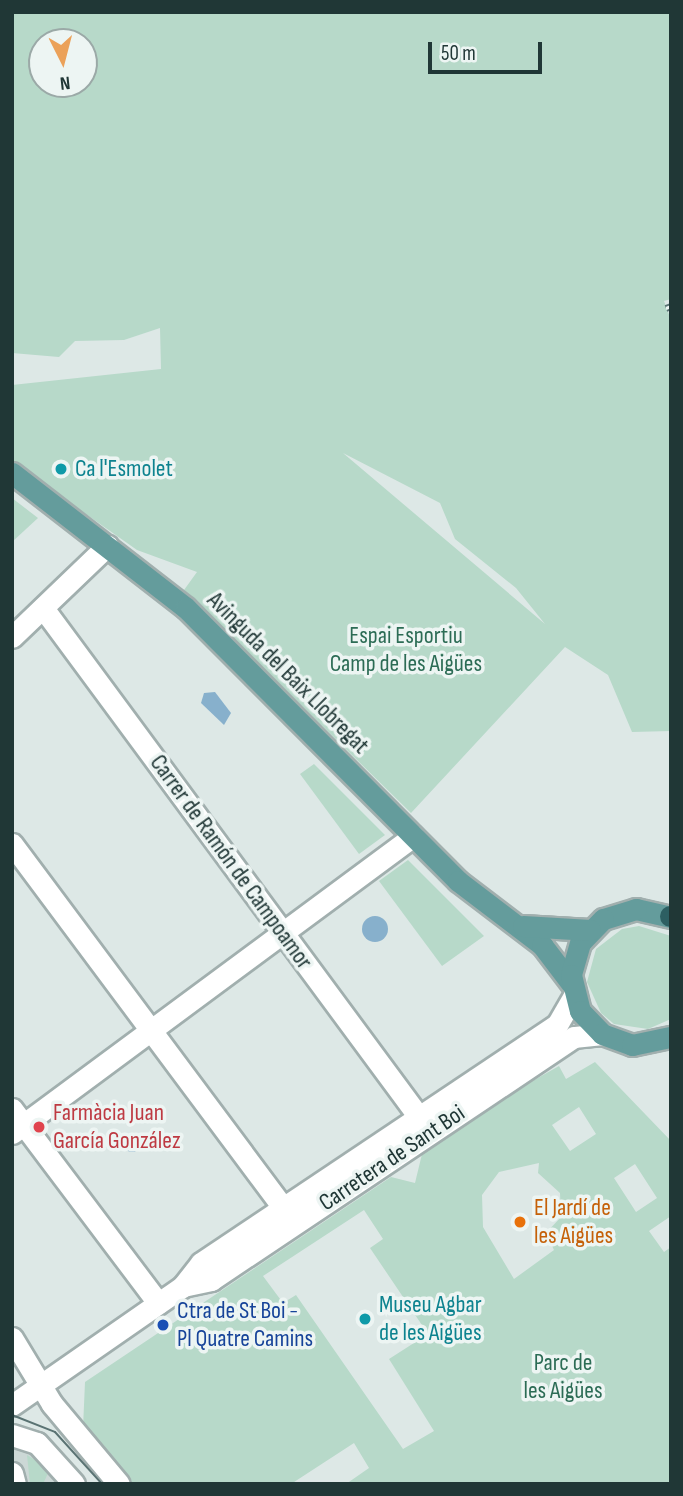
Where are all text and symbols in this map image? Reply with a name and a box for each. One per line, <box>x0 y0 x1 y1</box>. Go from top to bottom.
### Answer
north arrow <box>28 28 98 98</box>
scale bar <box>431 28 545 72</box>
text: 50 m <box>441 41 476 66</box>
text: N <box>59 70 71 94</box>
place label: Ca l'Esmolet <box>75 455 173 483</box>
marker: Ca l'Esmolet <box>53 461 69 477</box>
street label: Avinguda del Baix Llobregat <box>201 586 375 760</box>
park label: Espai Esportiu Camp de les Aigües <box>330 622 482 678</box>
street label: Carrer de Ramón de Campoamor <box>144 749 318 975</box>
place label: Farmàcia Juan García González <box>53 1099 181 1155</box>
street label: Carretera de Sant Boi <box>314 1099 470 1217</box>
marker: Farmàcia Juan García González <box>31 1119 47 1135</box>
place label: El Jardí de les Aigües <box>534 1194 613 1250</box>
marker: El Jardí de les Aigües <box>512 1214 528 1230</box>
place label: Museu Agbar de les Aigües <box>379 1291 482 1347</box>
place label: Ctra de St Boi - Pl Quatre Camins <box>177 1297 313 1353</box>
marker: Museu Agbar de les Aigües <box>357 1311 373 1327</box>
marker: Ctra de St Boi - Pl Quatre Camins <box>155 1317 171 1333</box>
park label: Parc de les Aigües <box>523 1349 603 1405</box>

